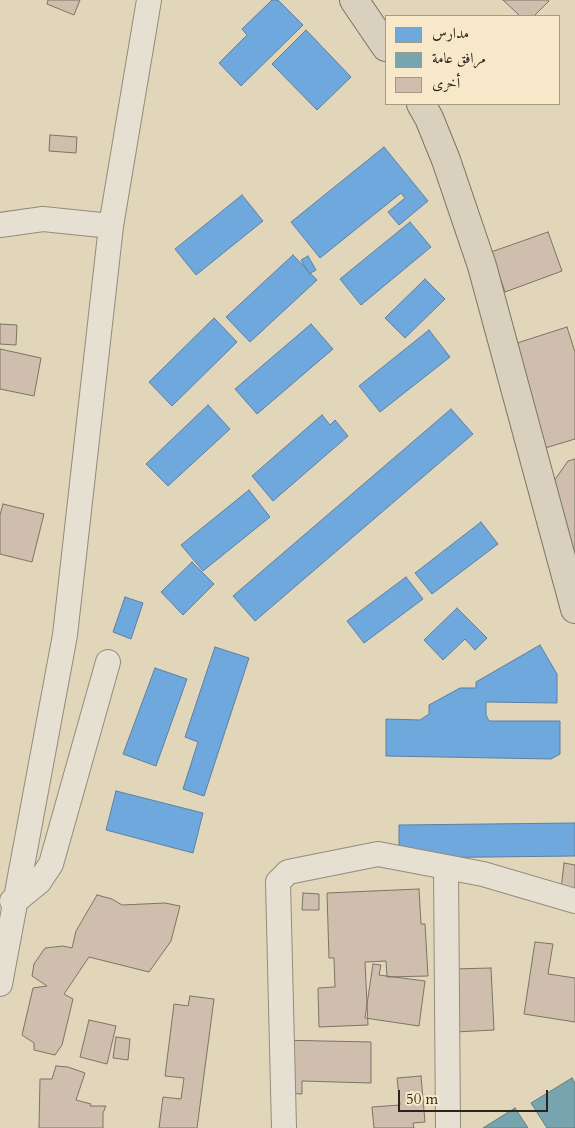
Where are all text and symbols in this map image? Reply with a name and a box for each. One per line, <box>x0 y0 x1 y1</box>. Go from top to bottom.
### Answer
legend <box>385 15 560 105</box>
text: مدارس <box>432 23 469 43</box>
text: مرافق عامة <box>432 48 486 68</box>
text: أخرى <box>432 73 460 93</box>
scale bar <box>400 1080 550 1112</box>
text: 50 m <box>406 1089 438 1109</box>

